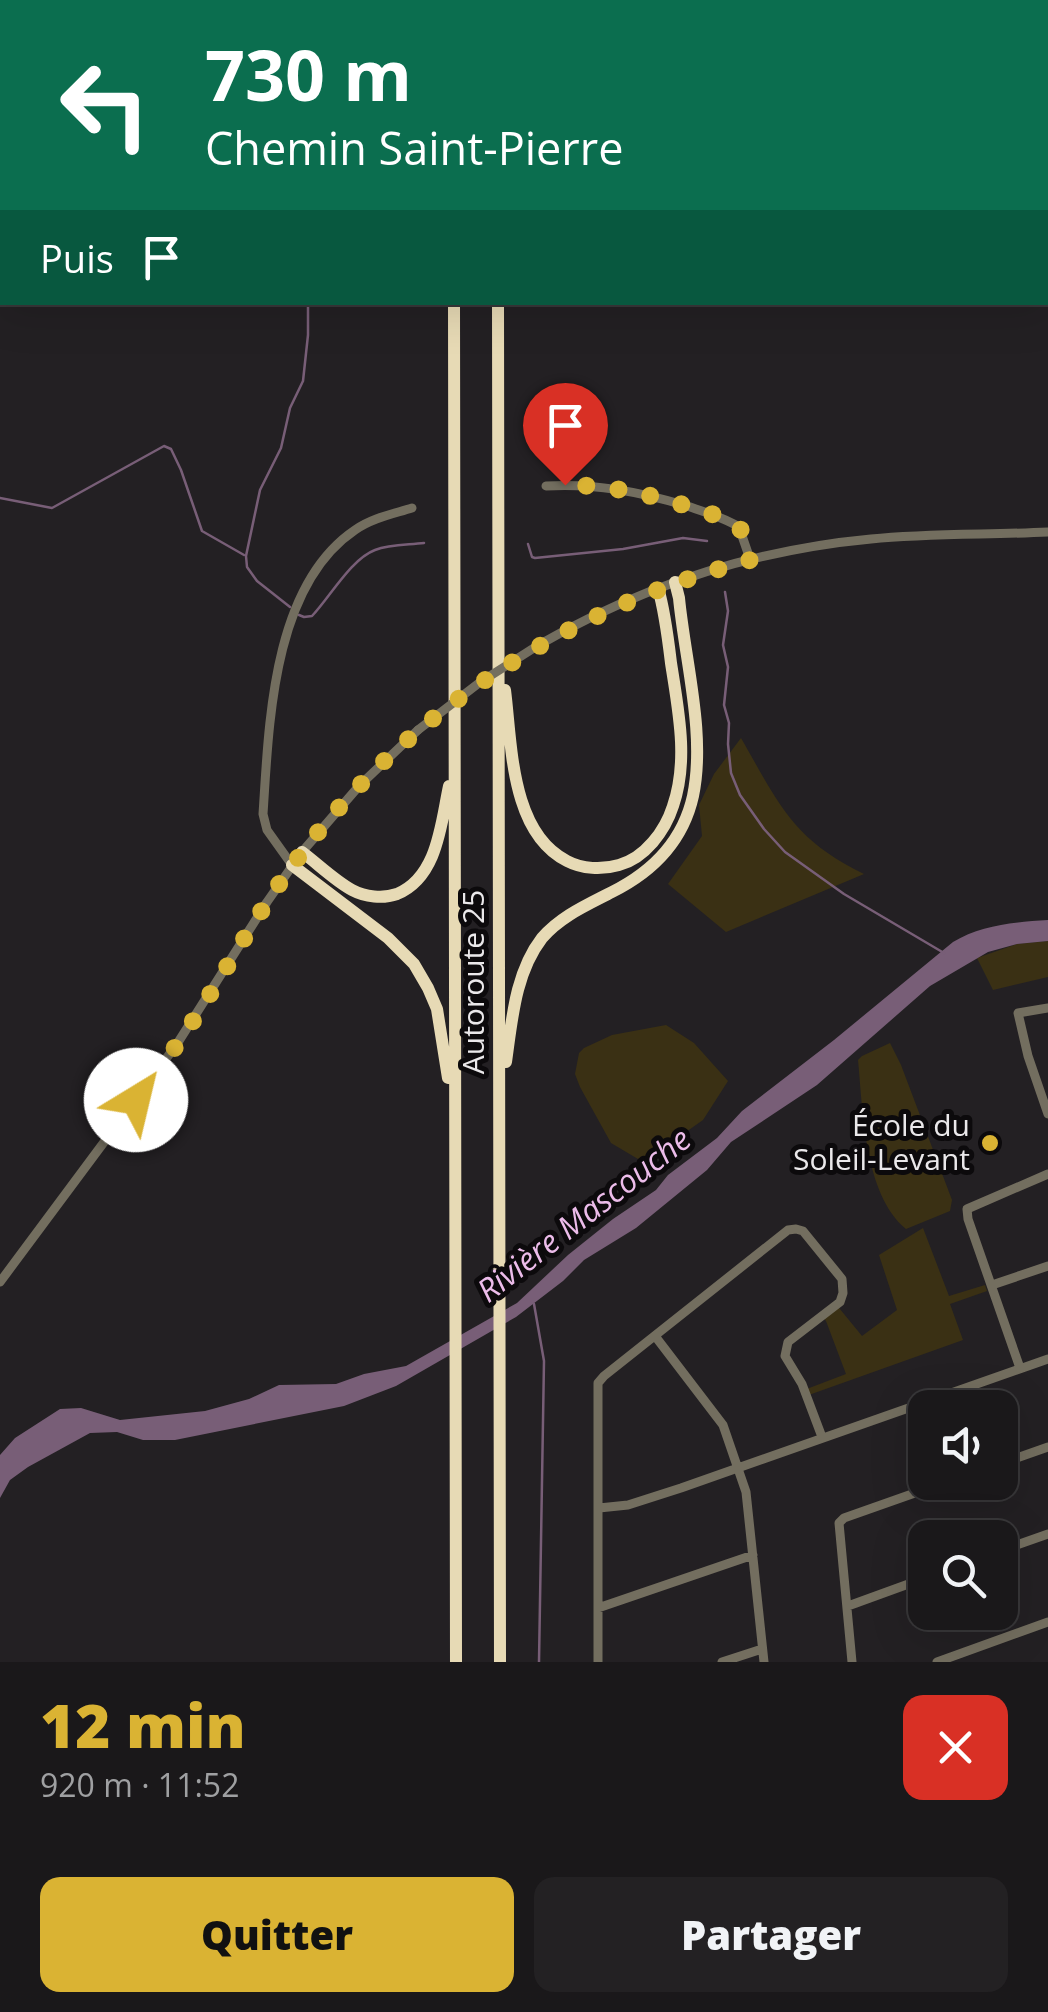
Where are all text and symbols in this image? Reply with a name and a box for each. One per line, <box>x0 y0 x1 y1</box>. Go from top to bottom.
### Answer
text: 730 m <box>205 26 412 122</box>
icon: left <box>40 40 170 170</box>
text: Chemin Saint-Pierre <box>205 117 623 178</box>
icon: arrive <box>134 230 189 285</box>
text: Puis <box>40 232 114 284</box>
pin <box>523 383 608 486</box>
icon: arrive <box>538 398 593 453</box>
street label: Autoroute 25 <box>452 890 493 1074</box>
position arrow <box>84 1048 188 1152</box>
place label: École du Soleil-Levant <box>793 1104 970 1179</box>
water label: Rivière Mascouche <box>467 1117 699 1311</box>
marker: École du Soleil-Levant <box>979 1132 1001 1154</box>
map controls <box>908 1390 1018 1630</box>
button: sound <box>908 1390 1018 1500</box>
button: search <box>908 1520 1018 1630</box>
text: 12 min <box>40 1684 246 1766</box>
button: close <box>903 1695 1008 1800</box>
text: 920 m · 11:52 <box>40 1763 239 1806</box>
button: Quitter <box>40 1877 514 1992</box>
button: Partager <box>534 1877 1008 1992</box>

